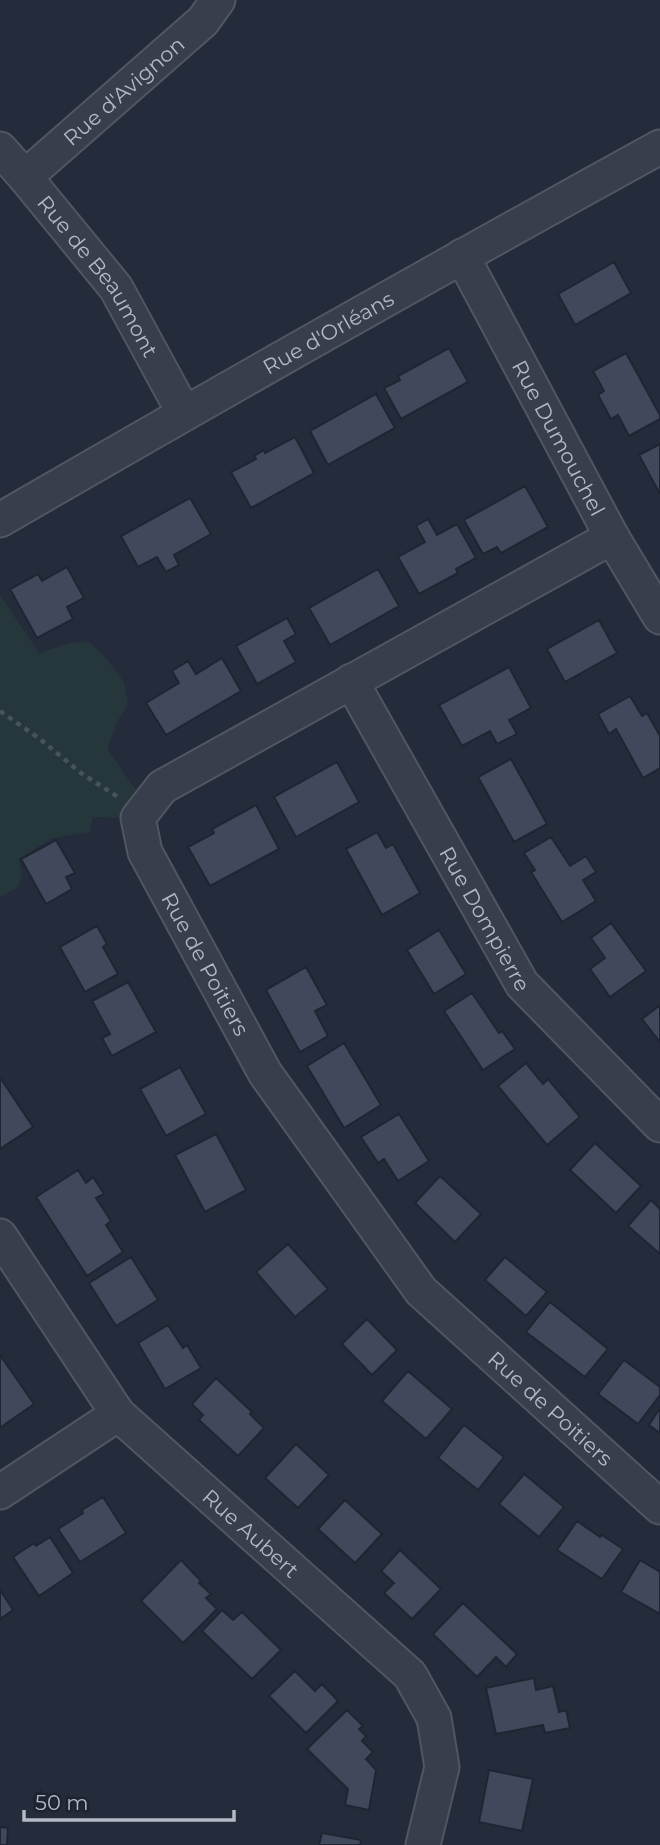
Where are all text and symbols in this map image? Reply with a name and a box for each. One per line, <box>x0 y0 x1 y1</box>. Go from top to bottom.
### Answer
street label: Rue d'Avignon <box>58 31 189 150</box>
street label: Rue de Beaumont <box>32 190 163 361</box>
street label: Rue d'Orléans <box>258 285 398 379</box>
street label: Rue Dumouchel <box>507 356 611 520</box>
street label: Rue Dompierre <box>434 842 536 995</box>
street label: Rue de Poitiers <box>157 888 255 1040</box>
street label: Rue de Poitiers <box>483 1346 618 1471</box>
street label: Rue Aubert <box>198 1483 304 1582</box>
scale bar <box>24 1778 234 1822</box>
text: 50 m <box>35 1790 89 1815</box>

